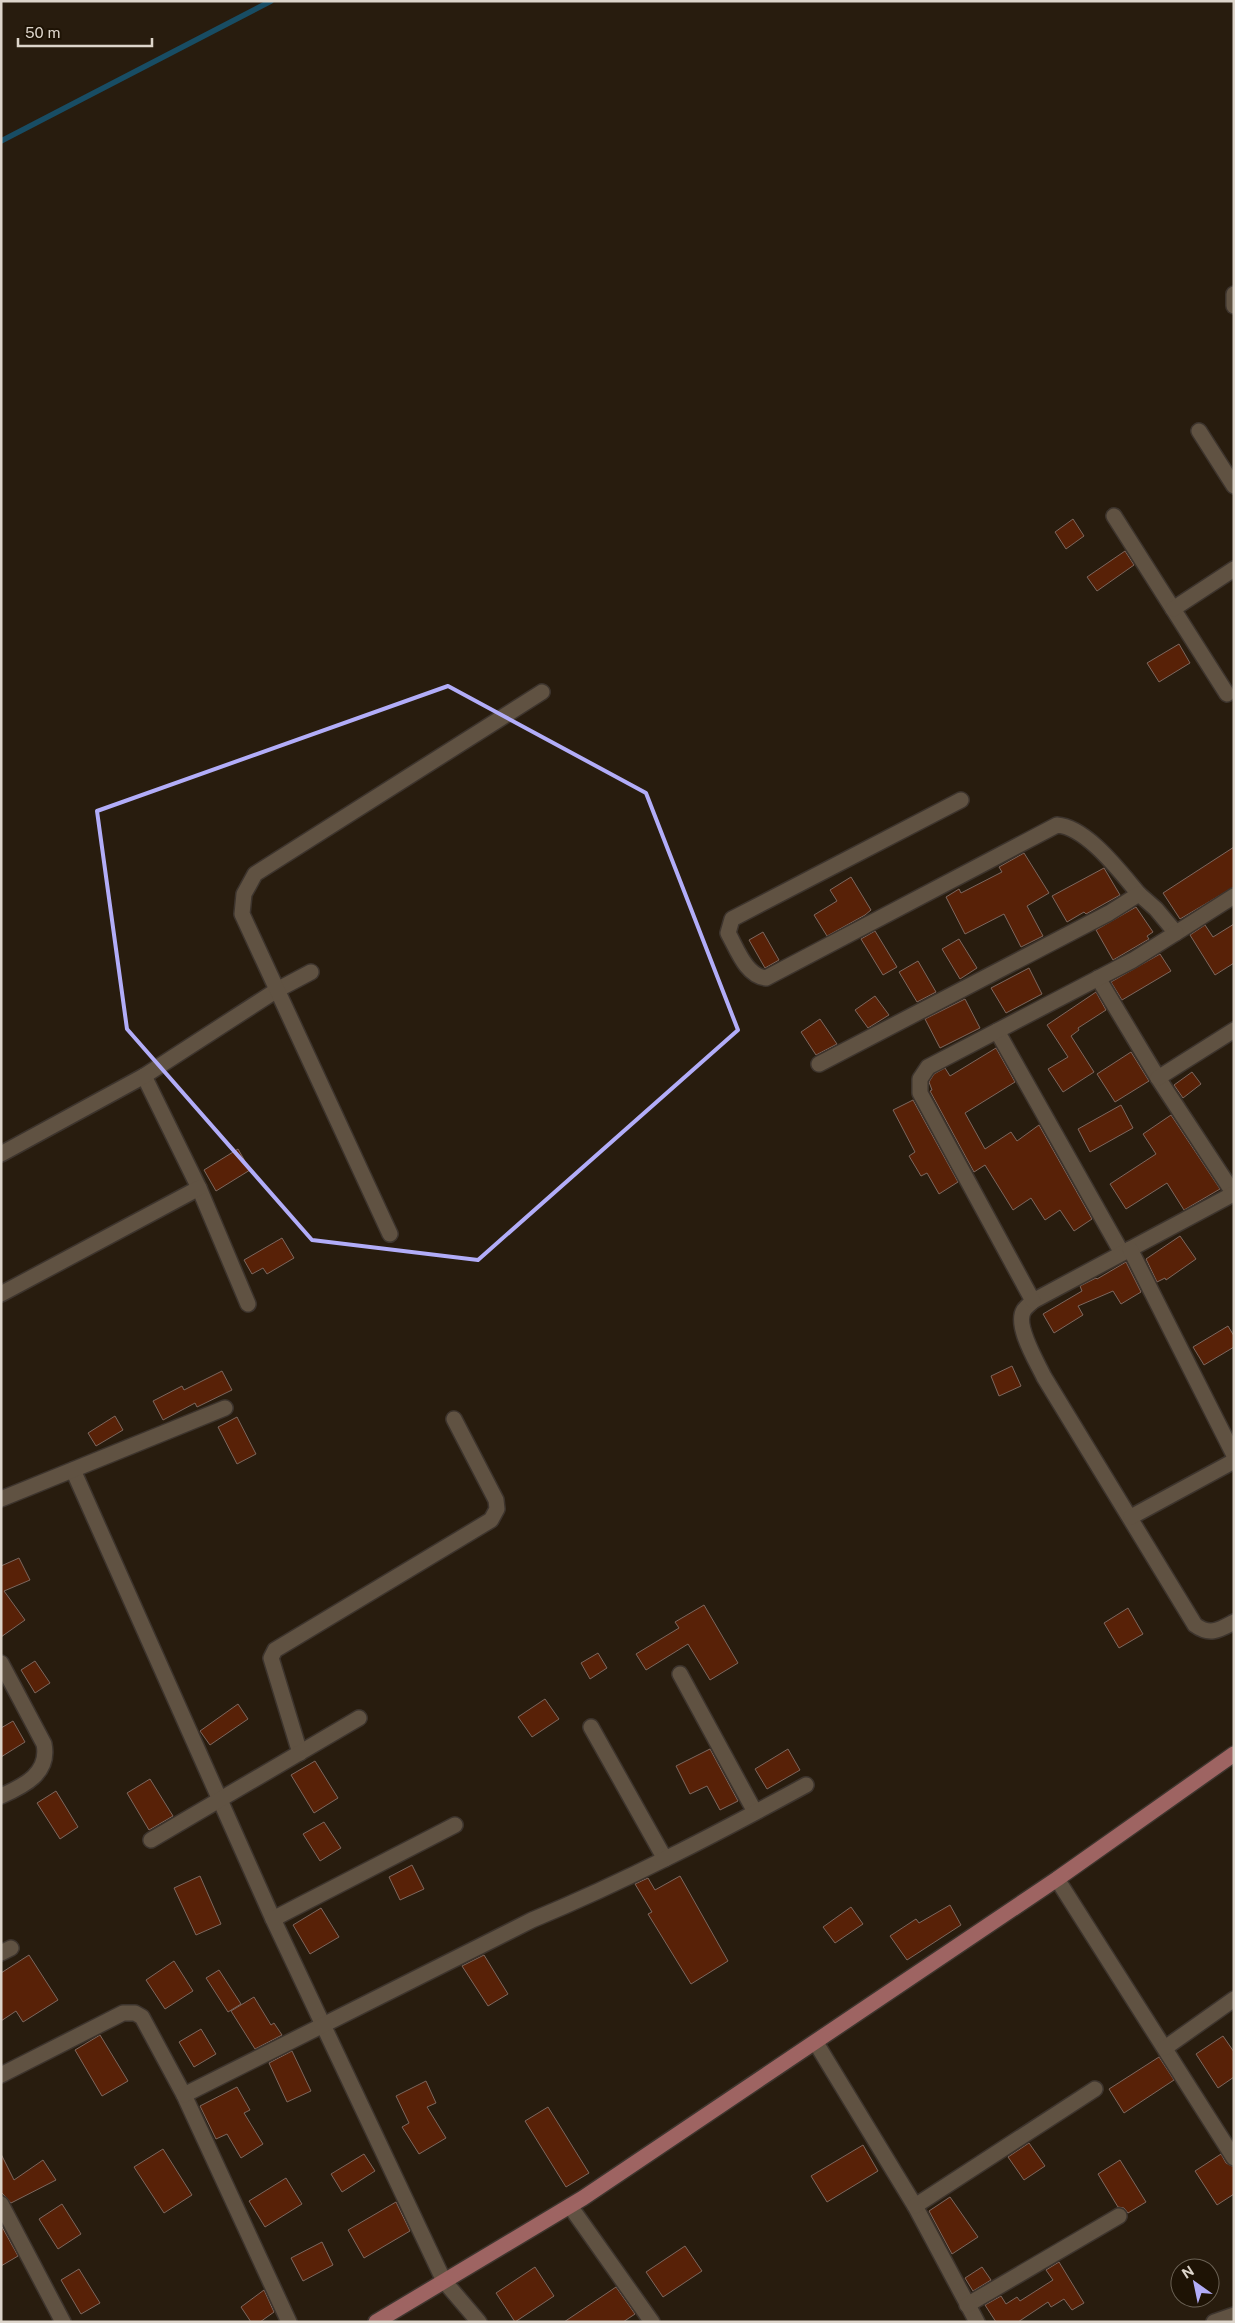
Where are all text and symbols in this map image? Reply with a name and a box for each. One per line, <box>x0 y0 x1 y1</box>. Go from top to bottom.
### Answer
scale bar <box>18 15 151 47</box>
text: 50 m <box>25 24 60 41</box>
north arrow <box>1170 2258 1220 2308</box>
text: N <box>1179 2262 1197 2282</box>

